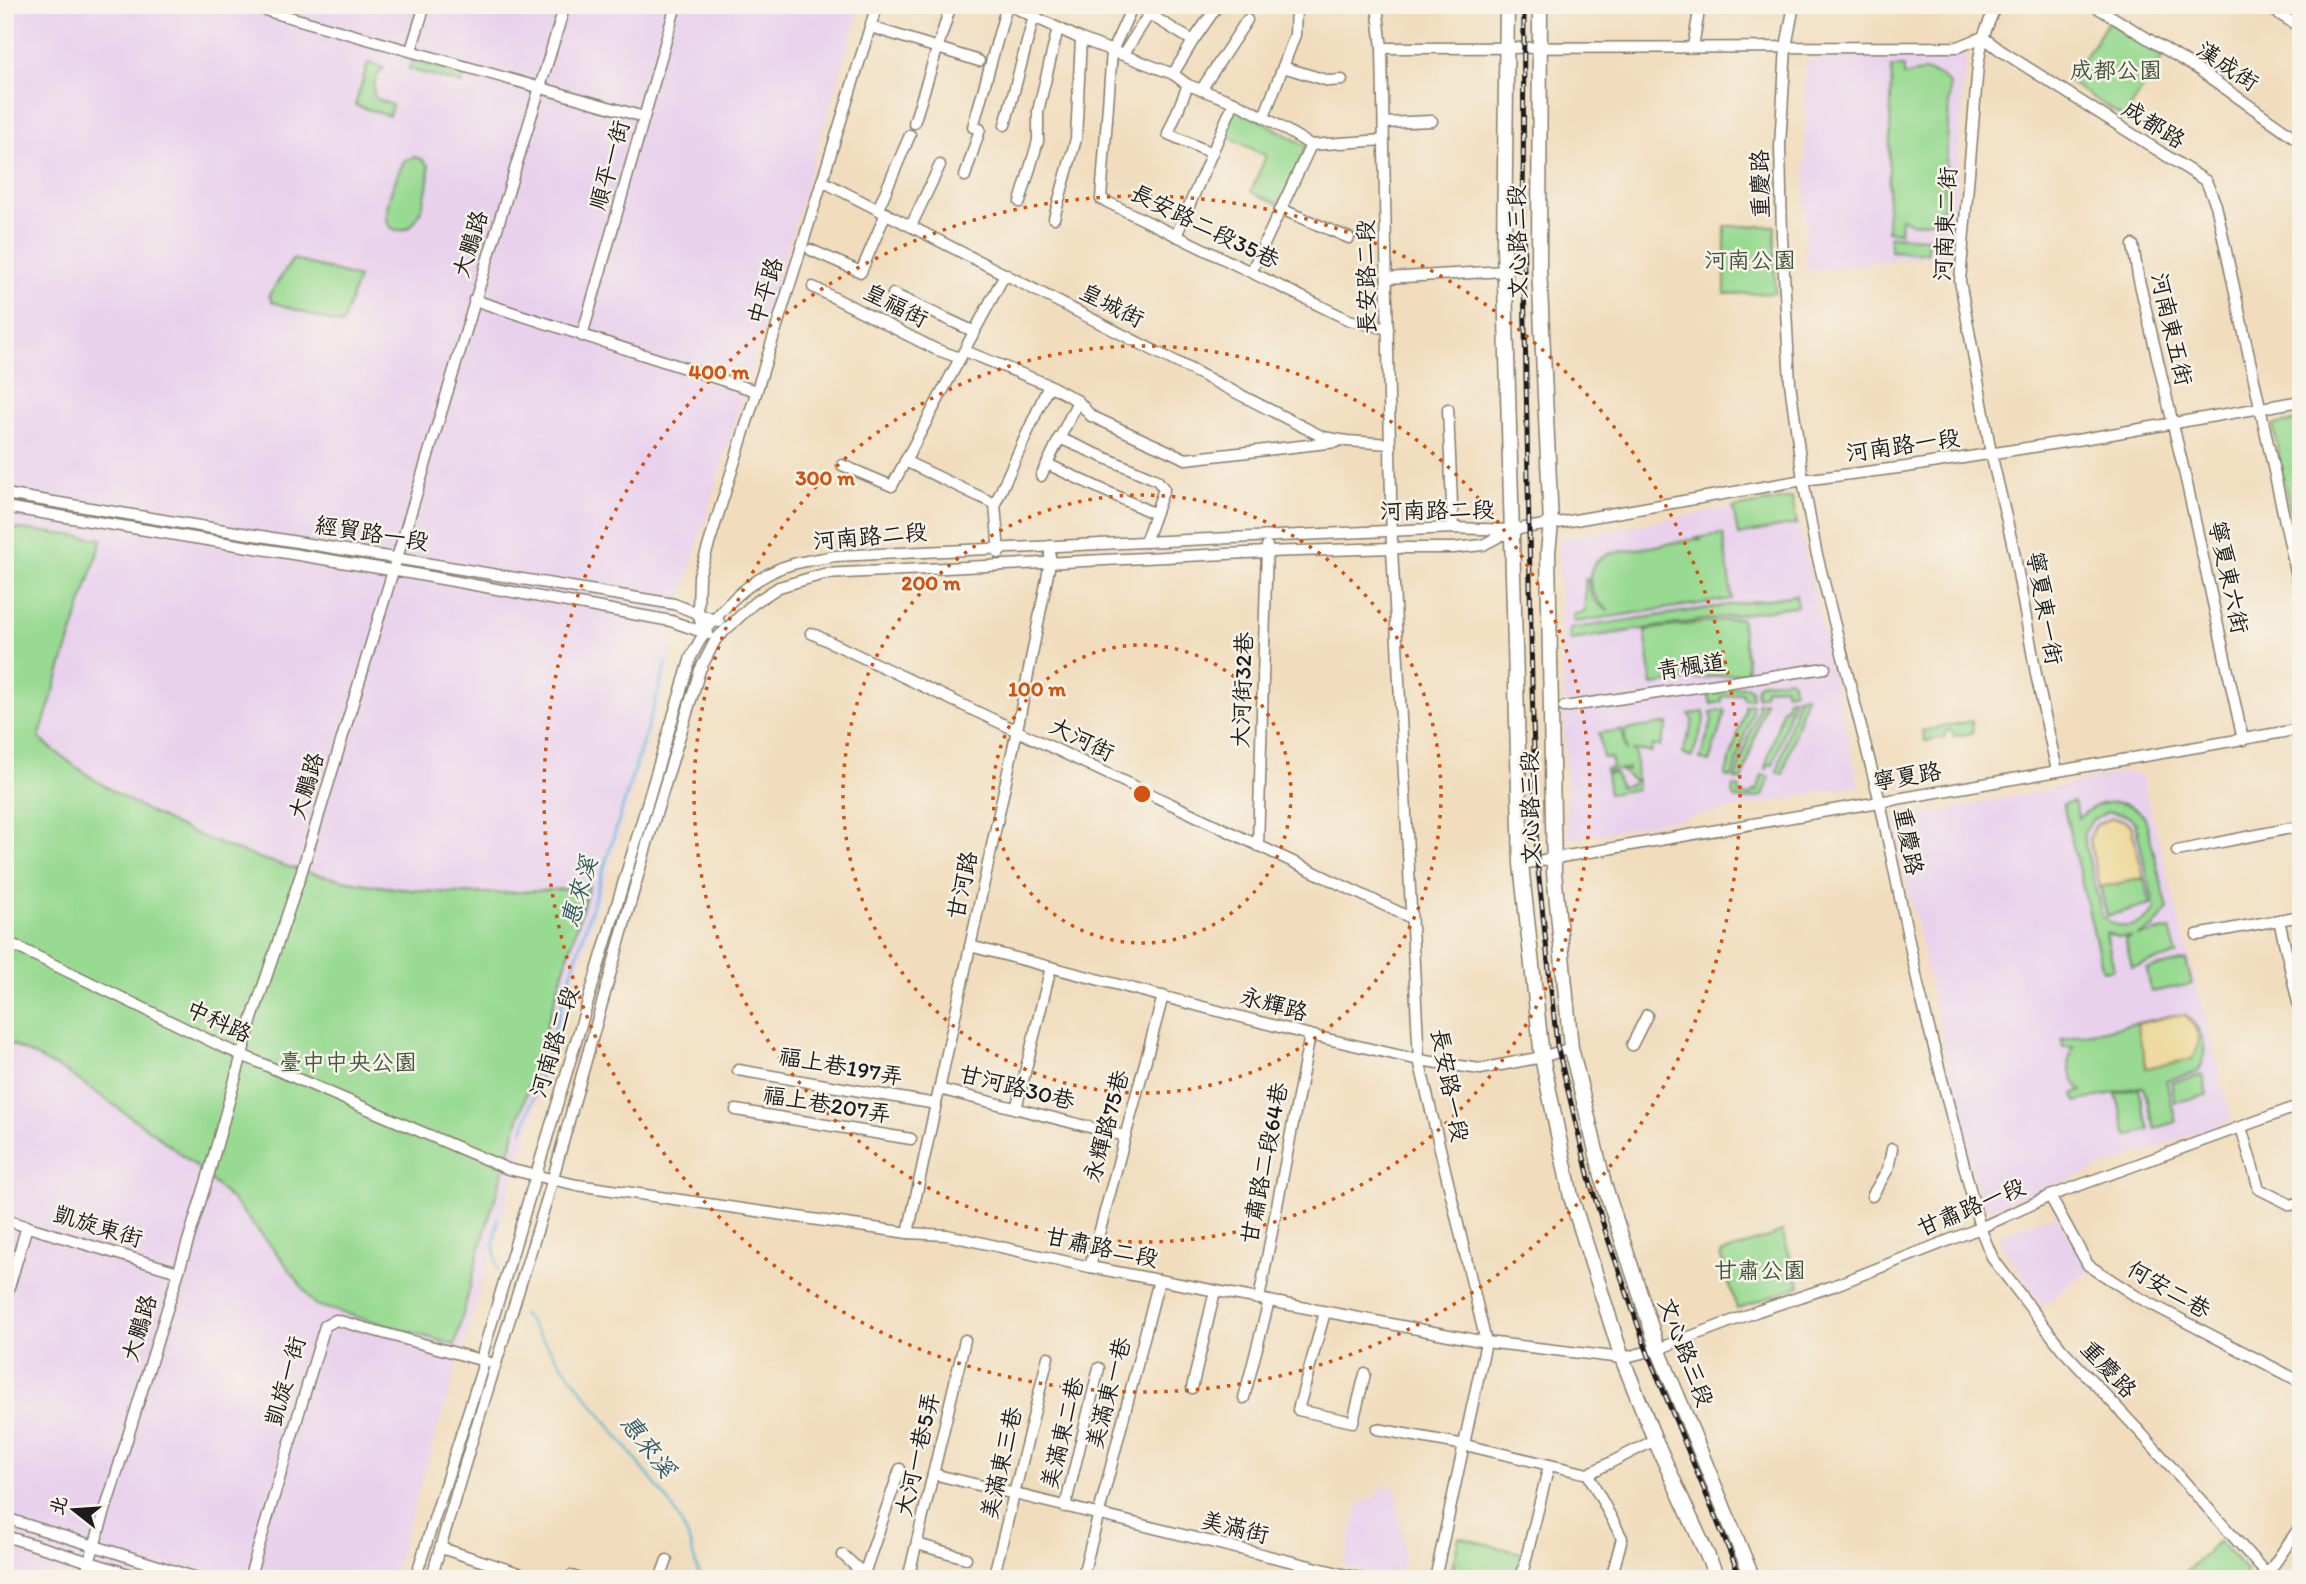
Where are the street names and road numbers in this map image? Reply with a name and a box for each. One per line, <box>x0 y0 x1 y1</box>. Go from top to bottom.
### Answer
street label: 漢成街 <box>2192 35 2264 97</box>
street label: 成都路 <box>2117 94 2191 154</box>
street label: 順平一街 <box>583 117 635 213</box>
street label: 重慶路 <box>1745 149 1775 219</box>
street label: 河南東二街 <box>1928 166 1962 282</box>
street label: 長安路二段35巷 <box>1126 178 1285 275</box>
street label: 文心路三段 <box>1502 184 1532 300</box>
street label: 大鵬路 <box>447 207 493 281</box>
street label: 長安路二段 <box>1351 219 1381 335</box>
street label: 中平路 <box>742 254 788 328</box>
street label: 河南東五街 <box>2145 270 2199 388</box>
street label: 皇福街 <box>859 277 933 333</box>
street label: 皇城街 <box>1075 277 1149 333</box>
street label: 河南路一段 <box>1844 423 1962 467</box>
street label: 河南路二段 <box>1379 495 1495 525</box>
street label: 經貿路一段 <box>313 510 431 556</box>
street label: 河南路二段 <box>811 517 929 555</box>
street label: 寧夏東六街 <box>2203 518 2255 636</box>
street label: 寧夏東一街 <box>2021 549 2069 667</box>
street label: 大河街32巷 <box>1226 630 1258 749</box>
street label: 青楓道 <box>1655 647 1727 685</box>
street label: 大河街 <box>1045 711 1119 767</box>
street label: 大鵬路 <box>283 749 329 823</box>
street label: 文心路三段 <box>1515 750 1545 866</box>
street label: 寧夏路 <box>1871 756 1943 796</box>
street label: 重慶路 <box>1889 804 1929 878</box>
street label: 甘河路 <box>941 848 983 922</box>
street label: 永輝路 <box>1237 982 1311 1026</box>
street label: 河南路二段 <box>524 983 584 1101</box>
street label: 中科路 <box>182 994 256 1048</box>
street label: 長安路一段 <box>1425 1026 1475 1144</box>
street label: 福上巷197弄 <box>776 1041 906 1091</box>
street label: 甘河路30巷 <box>956 1059 1079 1115</box>
street label: 永輝路75巷 <box>1078 1066 1135 1185</box>
street label: 甘肅路二段64巷 <box>1235 1079 1294 1246</box>
street label: 福上巷207弄 <box>761 1080 893 1128</box>
street label: 甘肅路一段 <box>1913 1172 2029 1242</box>
street label: 凱旋東街 <box>50 1199 146 1253</box>
street label: 甘肅路二段 <box>1043 1221 1161 1273</box>
street label: 何安二巷 <box>2122 1254 2217 1325</box>
street label: 大鵬路 <box>116 1291 162 1365</box>
street label: 文心路三段 <box>1652 1293 1720 1411</box>
street label: 凱旋一街 <box>259 1333 311 1429</box>
street label: 美滿東一巷 <box>1080 1333 1137 1452</box>
street label: 重慶路 <box>2075 1334 2143 1404</box>
street label: 美滿東二巷 <box>1035 1373 1090 1492</box>
street label: 大河一巷5弄 <box>889 1389 945 1519</box>
street label: 美滿東三巷 <box>974 1403 1028 1522</box>
street label: 美滿街 <box>1198 1505 1272 1549</box>

